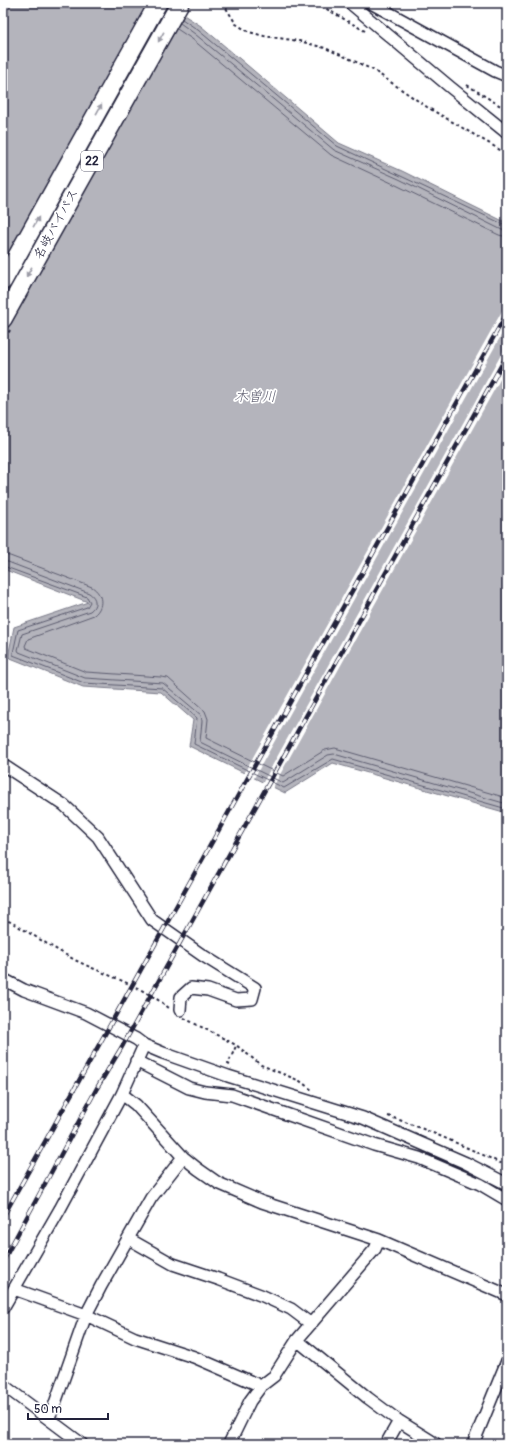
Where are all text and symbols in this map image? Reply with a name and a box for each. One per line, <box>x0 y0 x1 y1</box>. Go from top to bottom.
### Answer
one-way arrow <box>158 31 164 43</box>
one-way arrow <box>96 103 102 115</box>
road number: 22 <box>81 151 103 171</box>
street label: 名岐バイパス <box>30 186 82 262</box>
one-way arrow <box>32 216 39 228</box>
one-way arrow <box>25 267 32 278</box>
water label: 木曽川 <box>234 388 276 405</box>
scale bar <box>28 1395 108 1421</box>
text: 50 m <box>34 1402 62 1417</box>

